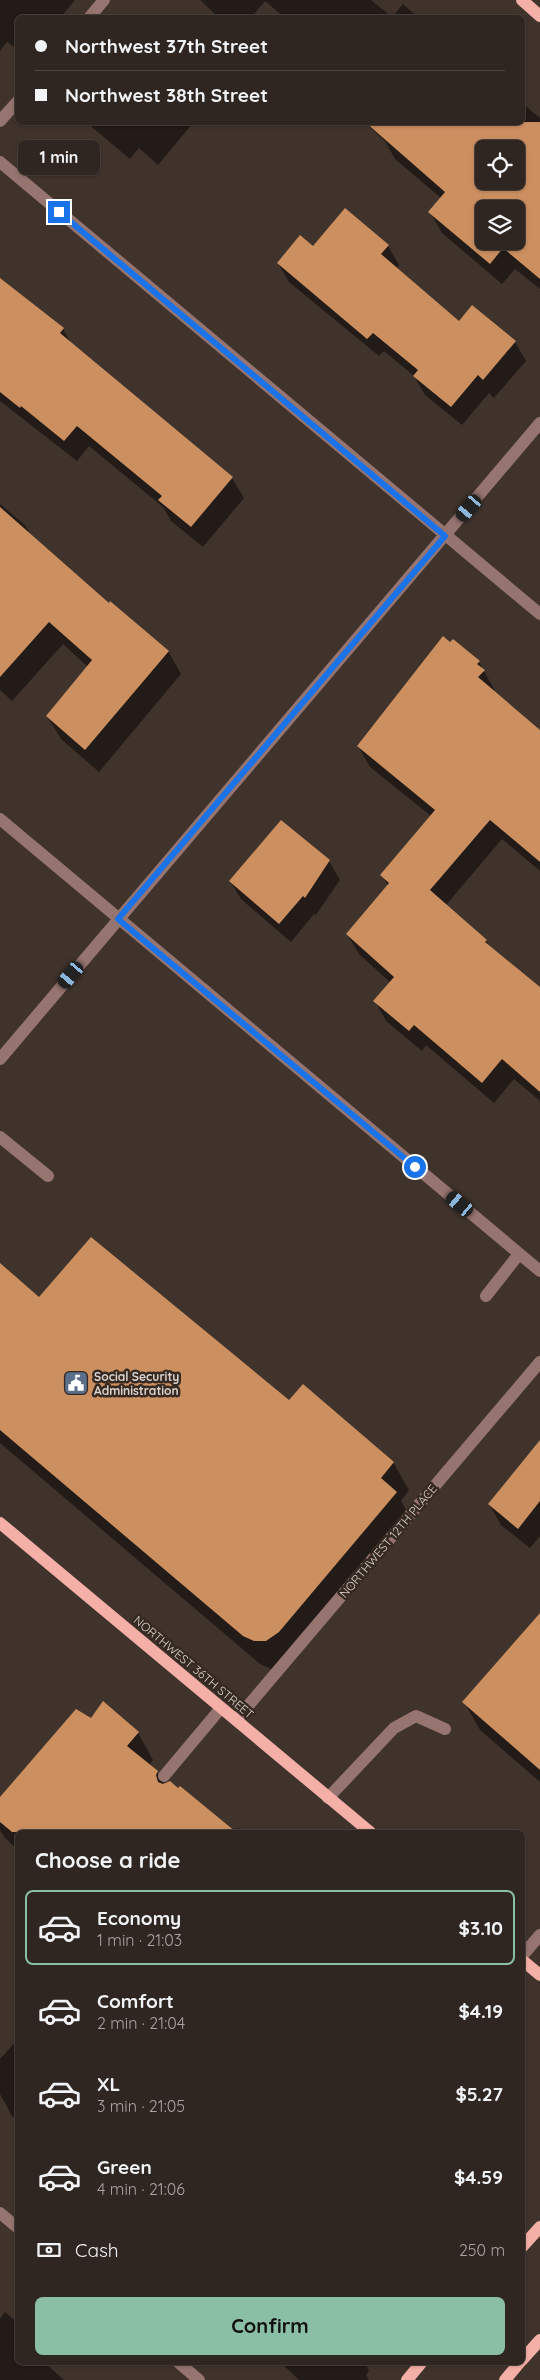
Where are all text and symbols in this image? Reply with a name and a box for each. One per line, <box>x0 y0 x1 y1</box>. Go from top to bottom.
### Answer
text: Northwest 37th Street <box>65 34 268 58</box>
text: Northwest 38th Street <box>65 83 268 107</box>
callout: 1 min <box>18 140 100 174</box>
map controls <box>475 140 525 250</box>
button: locate <box>475 140 525 190</box>
text: 1 min <box>40 147 78 167</box>
button: layers <box>475 200 525 250</box>
route end <box>48 201 70 223</box>
car <box>453 492 484 524</box>
car <box>55 959 86 991</box>
route start <box>404 1156 426 1178</box>
car <box>443 1189 476 1219</box>
place label: Social Security Administration <box>94 1369 179 1398</box>
public building icon: Social Security Administration <box>63 1370 89 1396</box>
street label: NORTHWEST 12TH PLACE <box>336 1481 440 1601</box>
street label: NORTHWEST 36TH STREET <box>131 1612 257 1722</box>
text: Choose a ride <box>35 1846 180 1874</box>
icon: car <box>37 1905 82 1950</box>
text: Economy <box>97 1906 181 1930</box>
text: $3.10 <box>459 1916 503 1940</box>
text: 1 min · 21:03 <box>97 1930 182 1950</box>
icon: car <box>37 1988 82 2033</box>
text: Comfort <box>97 1989 174 2013</box>
text: $4.19 <box>459 1999 503 2023</box>
text: 2 min · 21:04 <box>97 2013 185 2033</box>
icon: car <box>37 2071 82 2116</box>
text: XL <box>97 2072 120 2096</box>
text: $5.27 <box>455 2082 503 2106</box>
text: 3 min · 21:05 <box>97 2096 185 2116</box>
icon: car <box>37 2154 82 2199</box>
text: Green <box>97 2155 152 2179</box>
text: $4.59 <box>454 2165 503 2189</box>
text: 4 min · 21:06 <box>97 2179 185 2199</box>
icon: cash <box>35 2236 63 2264</box>
text: Cash <box>75 2238 119 2262</box>
text: 250 m <box>459 2240 505 2260</box>
button: Confirm <box>35 2297 505 2355</box>

